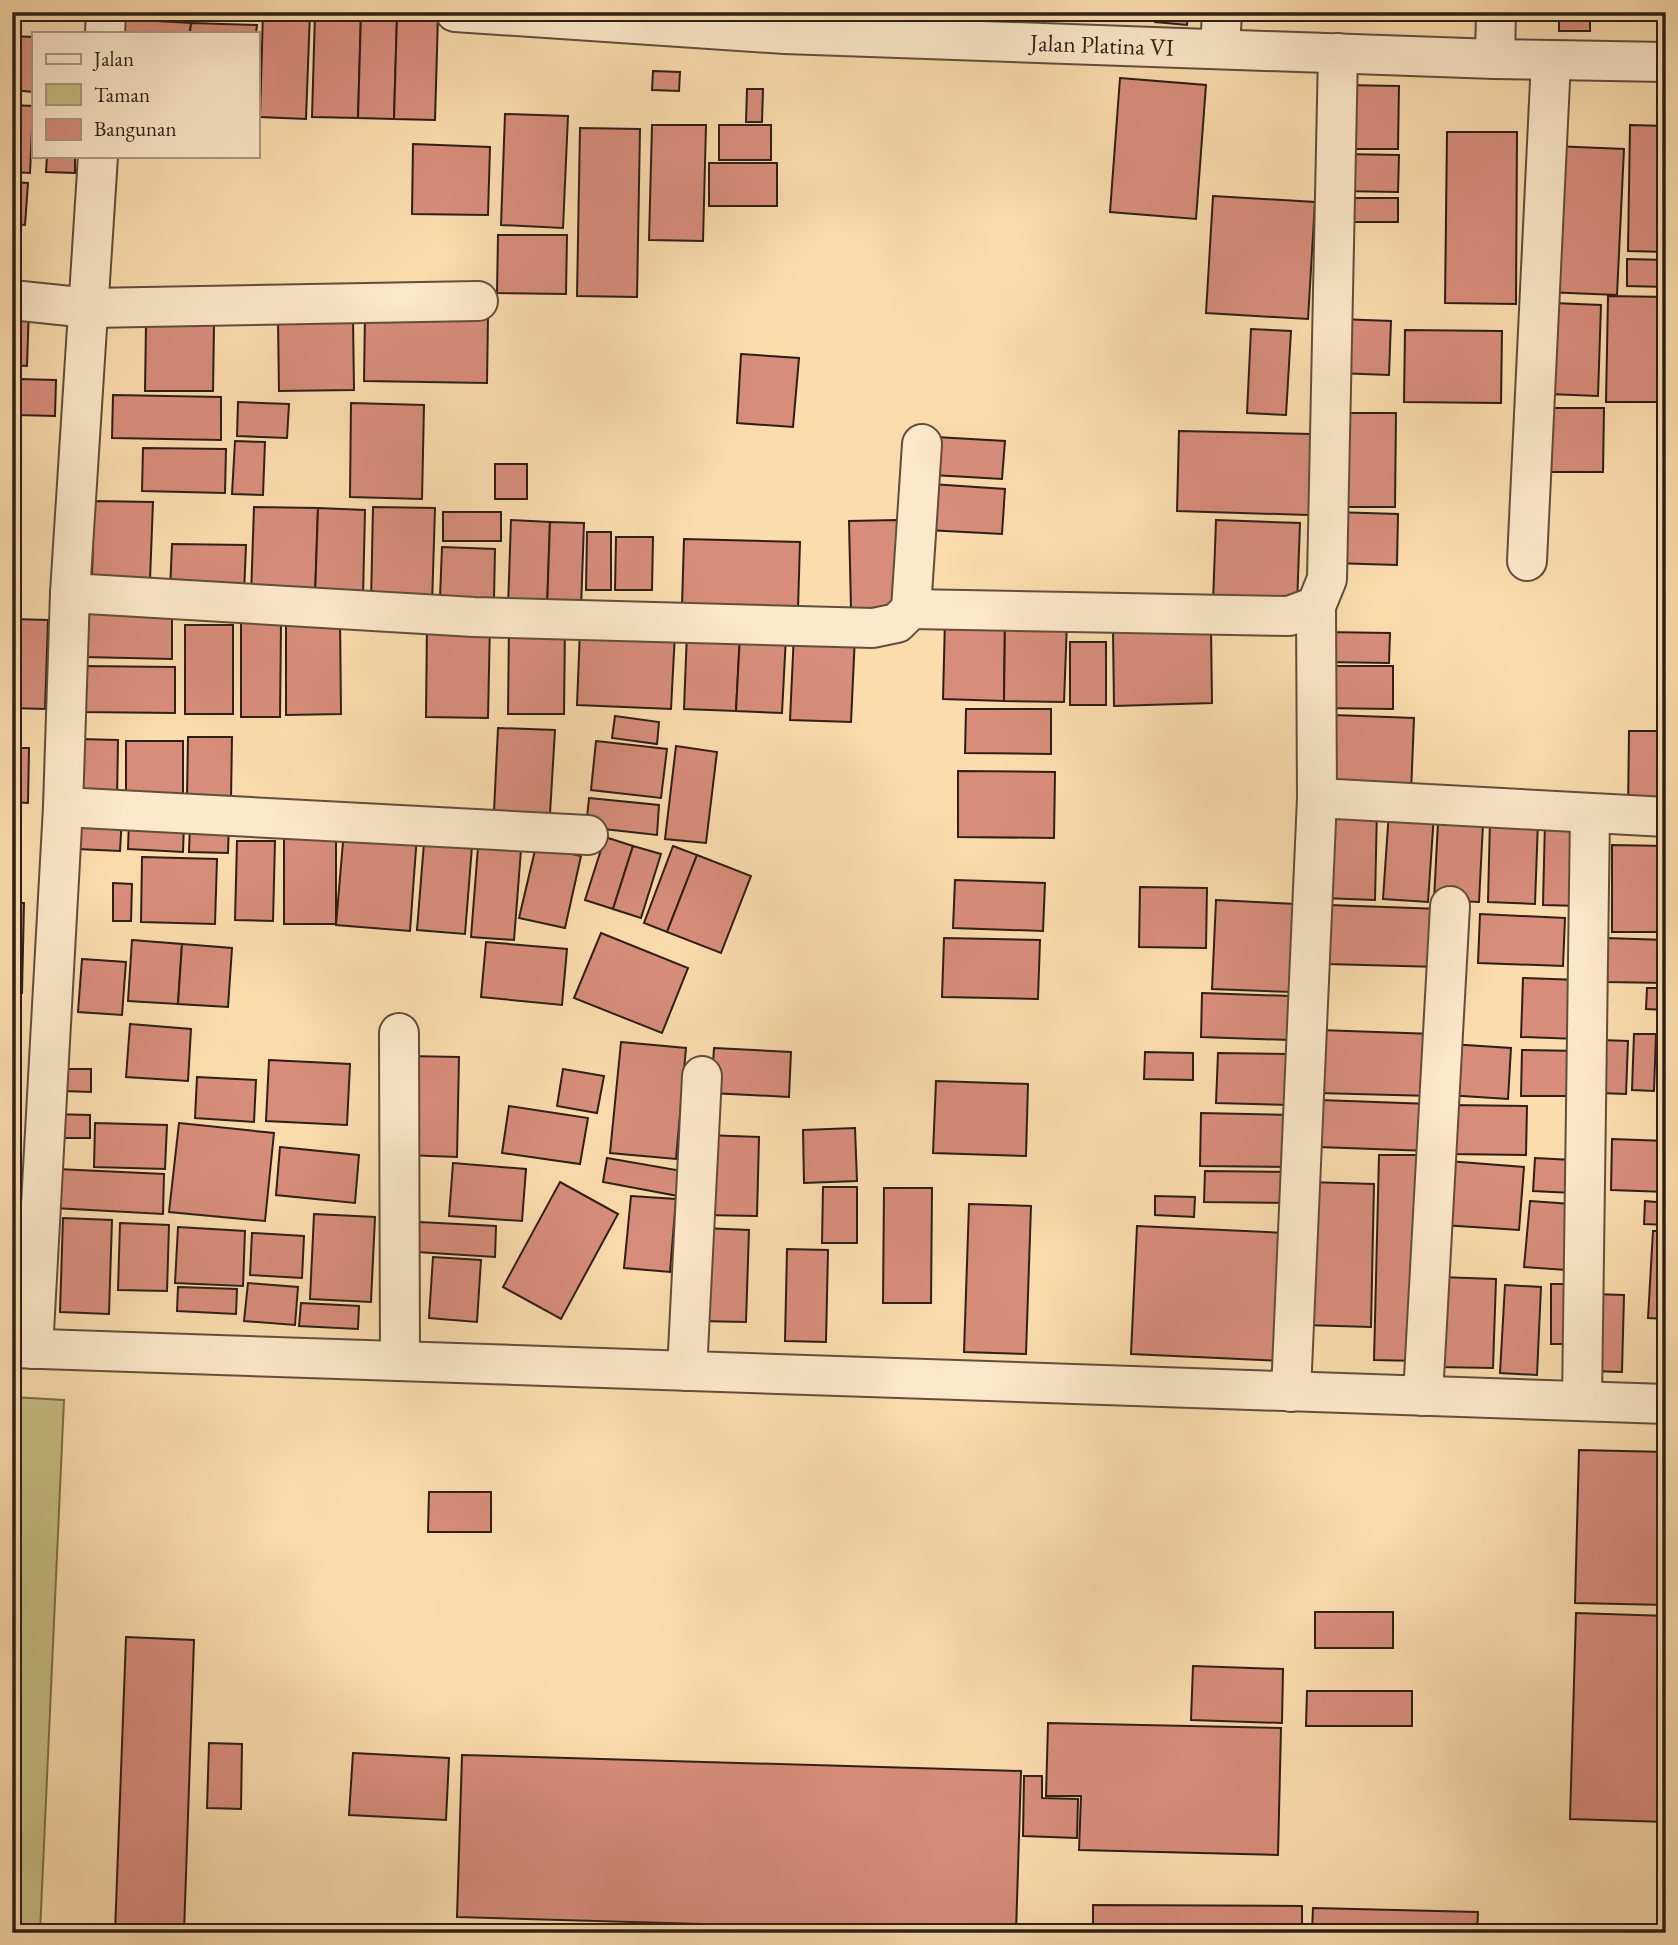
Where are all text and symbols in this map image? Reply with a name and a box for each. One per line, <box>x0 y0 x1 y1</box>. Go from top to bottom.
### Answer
street label: Jalan Platina VI <box>1028 27 1175 63</box>
legend <box>32 32 259 158</box>
text: Jalan <box>92 45 134 72</box>
text: Taman <box>94 81 150 108</box>
text: Bangunan <box>94 115 177 142</box>

